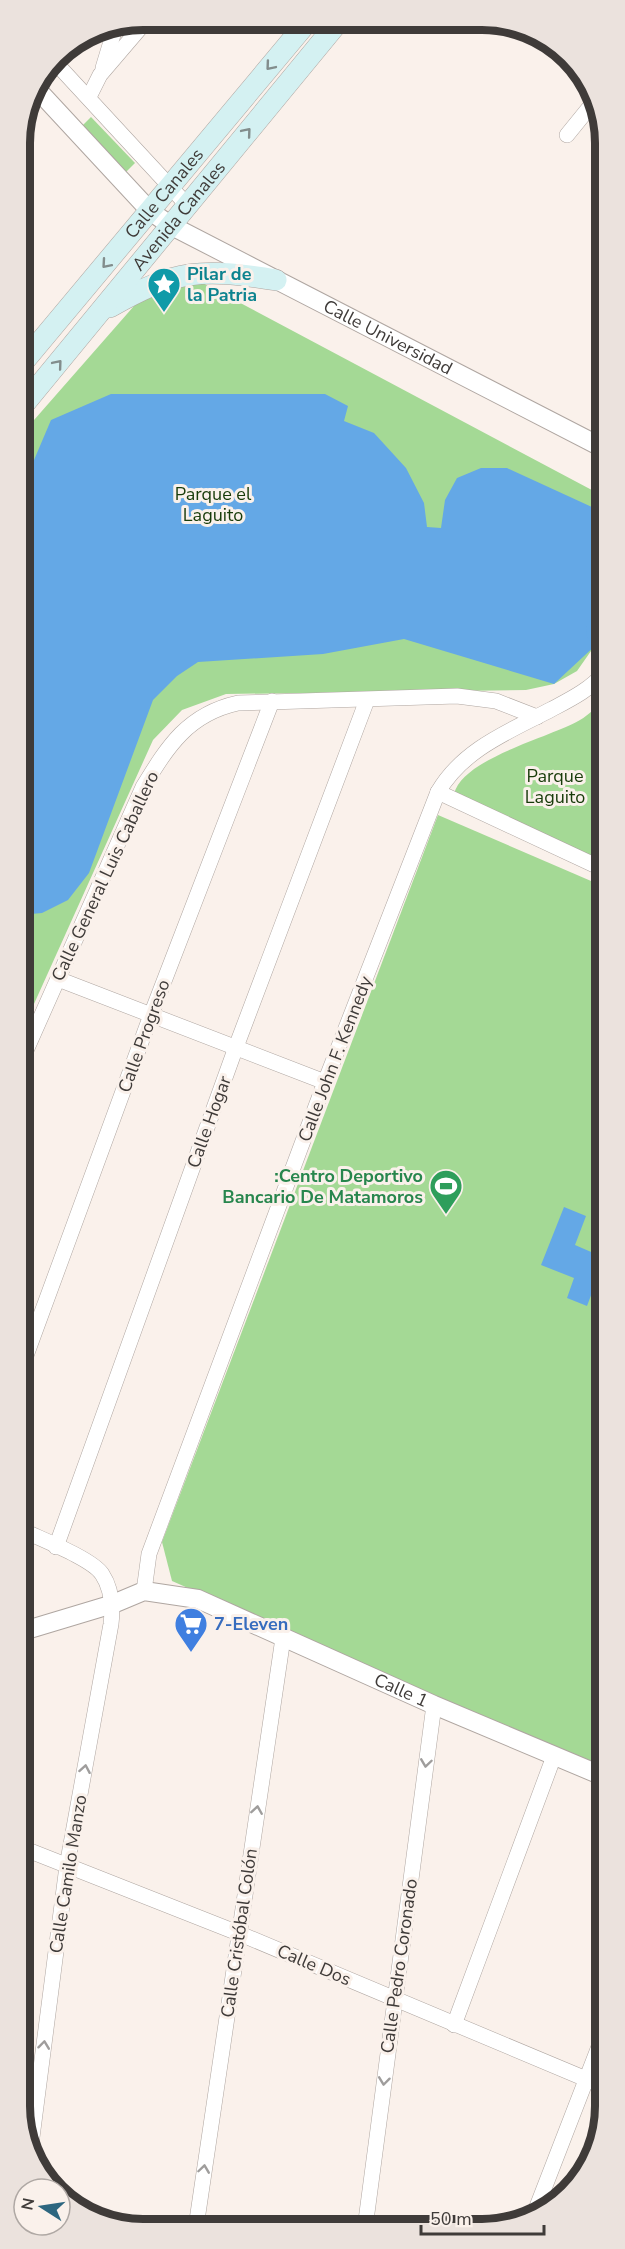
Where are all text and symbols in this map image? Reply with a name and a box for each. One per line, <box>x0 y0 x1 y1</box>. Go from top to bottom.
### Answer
one-way arrow <box>267 59 278 70</box>
one-way arrow <box>240 128 251 139</box>
street label: Calle Canales <box>119 143 209 244</box>
street label: Avenida Canales <box>127 156 231 276</box>
one-way arrow <box>102 257 113 268</box>
place label: Pilar de la Patria <box>187 262 257 307</box>
place icon: Pilar de la Patria <box>146 266 182 313</box>
street label: Calle Universidad <box>319 294 457 380</box>
one-way arrow <box>50 360 61 371</box>
park label: Parque el Laguito <box>175 482 252 527</box>
park label: Parque Laguito <box>525 764 585 809</box>
street label: Calle General Luis Caballero <box>46 767 164 985</box>
street label: Calle John F. Kennedy <box>292 972 378 1145</box>
street label: Calle Progreso <box>112 976 176 1096</box>
street label: Calle Hogar <box>181 1072 237 1171</box>
place label: :Centro Deportivo Bancario De Matamoros <box>222 1164 423 1209</box>
sports icon: :Centro Deportivo Bancario De Matamoros <box>428 1168 464 1215</box>
supermarket icon: 7-Eleven <box>173 1606 209 1653</box>
place label: 7-Eleven <box>214 1612 288 1636</box>
street label: Calle 1 <box>370 1668 432 1713</box>
one-way arrow <box>421 1758 433 1768</box>
one-way arrow <box>78 1765 91 1775</box>
street label: Calle Camilo Manzo <box>44 1793 92 1955</box>
one-way arrow <box>250 1806 262 1815</box>
street label: Calle Cristóbal Colón <box>215 1847 263 2019</box>
street label: Calle Pedro Coronado <box>375 1877 423 2055</box>
street label: Calle Dos <box>273 1939 355 1991</box>
one-way arrow <box>37 2041 49 2050</box>
one-way arrow <box>378 2077 390 2086</box>
one-way arrow <box>198 2165 210 2174</box>
north arrow <box>12 2177 72 2237</box>
text: N <box>16 2196 40 2212</box>
scale bar <box>421 2198 544 2236</box>
text: 50 m <box>430 2207 472 2231</box>

